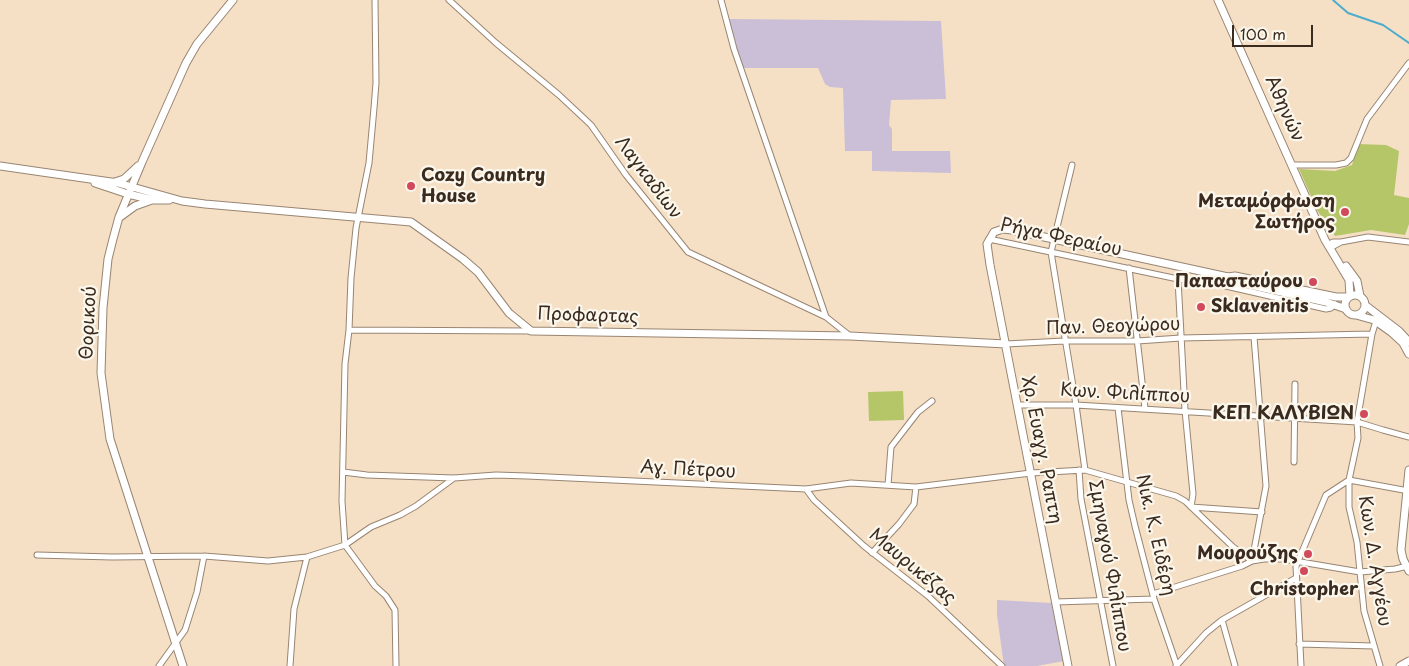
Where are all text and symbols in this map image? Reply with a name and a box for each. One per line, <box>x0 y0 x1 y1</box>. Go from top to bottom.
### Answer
scale bar <box>1234 15 1315 47</box>
text: 100 m <box>1240 22 1286 45</box>
street label: Αθηνών <box>1260 73 1308 145</box>
street label: Λαγκαδίων <box>610 132 686 224</box>
place label: Cozy Country House <box>421 165 545 208</box>
marker: Cozy Country House <box>405 180 417 192</box>
place label: Μεταμόρφωση Σωτήρος <box>1198 191 1335 233</box>
marker: Μεταμόρφωση Σωτήρος <box>1339 206 1351 218</box>
street label: Ρήγα Φεραίου <box>998 215 1124 261</box>
place label: Παπασταύρου <box>1175 271 1303 293</box>
marker: Παπασταύρου <box>1307 276 1319 288</box>
street label: Θορικού <box>76 286 102 360</box>
place label: Sklavenitis <box>1211 296 1309 318</box>
marker: Sklavenitis <box>1195 301 1207 313</box>
street label: Προφαρτας <box>537 303 639 329</box>
street label: Παν. Θεογώρου <box>1045 314 1181 340</box>
street label: Χρ. Ευαγγ. Ραπτη <box>1016 374 1066 526</box>
street label: Κων. Φιλίππου <box>1059 380 1191 408</box>
place label: ΚΕΠ ΚΑΛΥΒΙΩΝ <box>1212 403 1354 425</box>
marker: ΚΕΠ ΚΑΛΥΒΙΩΝ <box>1358 408 1370 420</box>
street label: Αγ. Πέτρου <box>640 457 736 483</box>
street label: Νικ. Κ. Ειδέρη <box>1131 472 1179 598</box>
street label: Σμηναγού Φιλίππου <box>1083 478 1135 654</box>
street label: Κων. Δ. Αγγέου <box>1353 494 1395 628</box>
street label: Μαυρικέζας <box>864 524 960 610</box>
place label: Μουρούζης <box>1197 543 1298 565</box>
marker: Μουρούζης <box>1302 548 1314 560</box>
marker: Christopher <box>1298 565 1310 577</box>
place label: Christopher <box>1250 579 1358 601</box>

